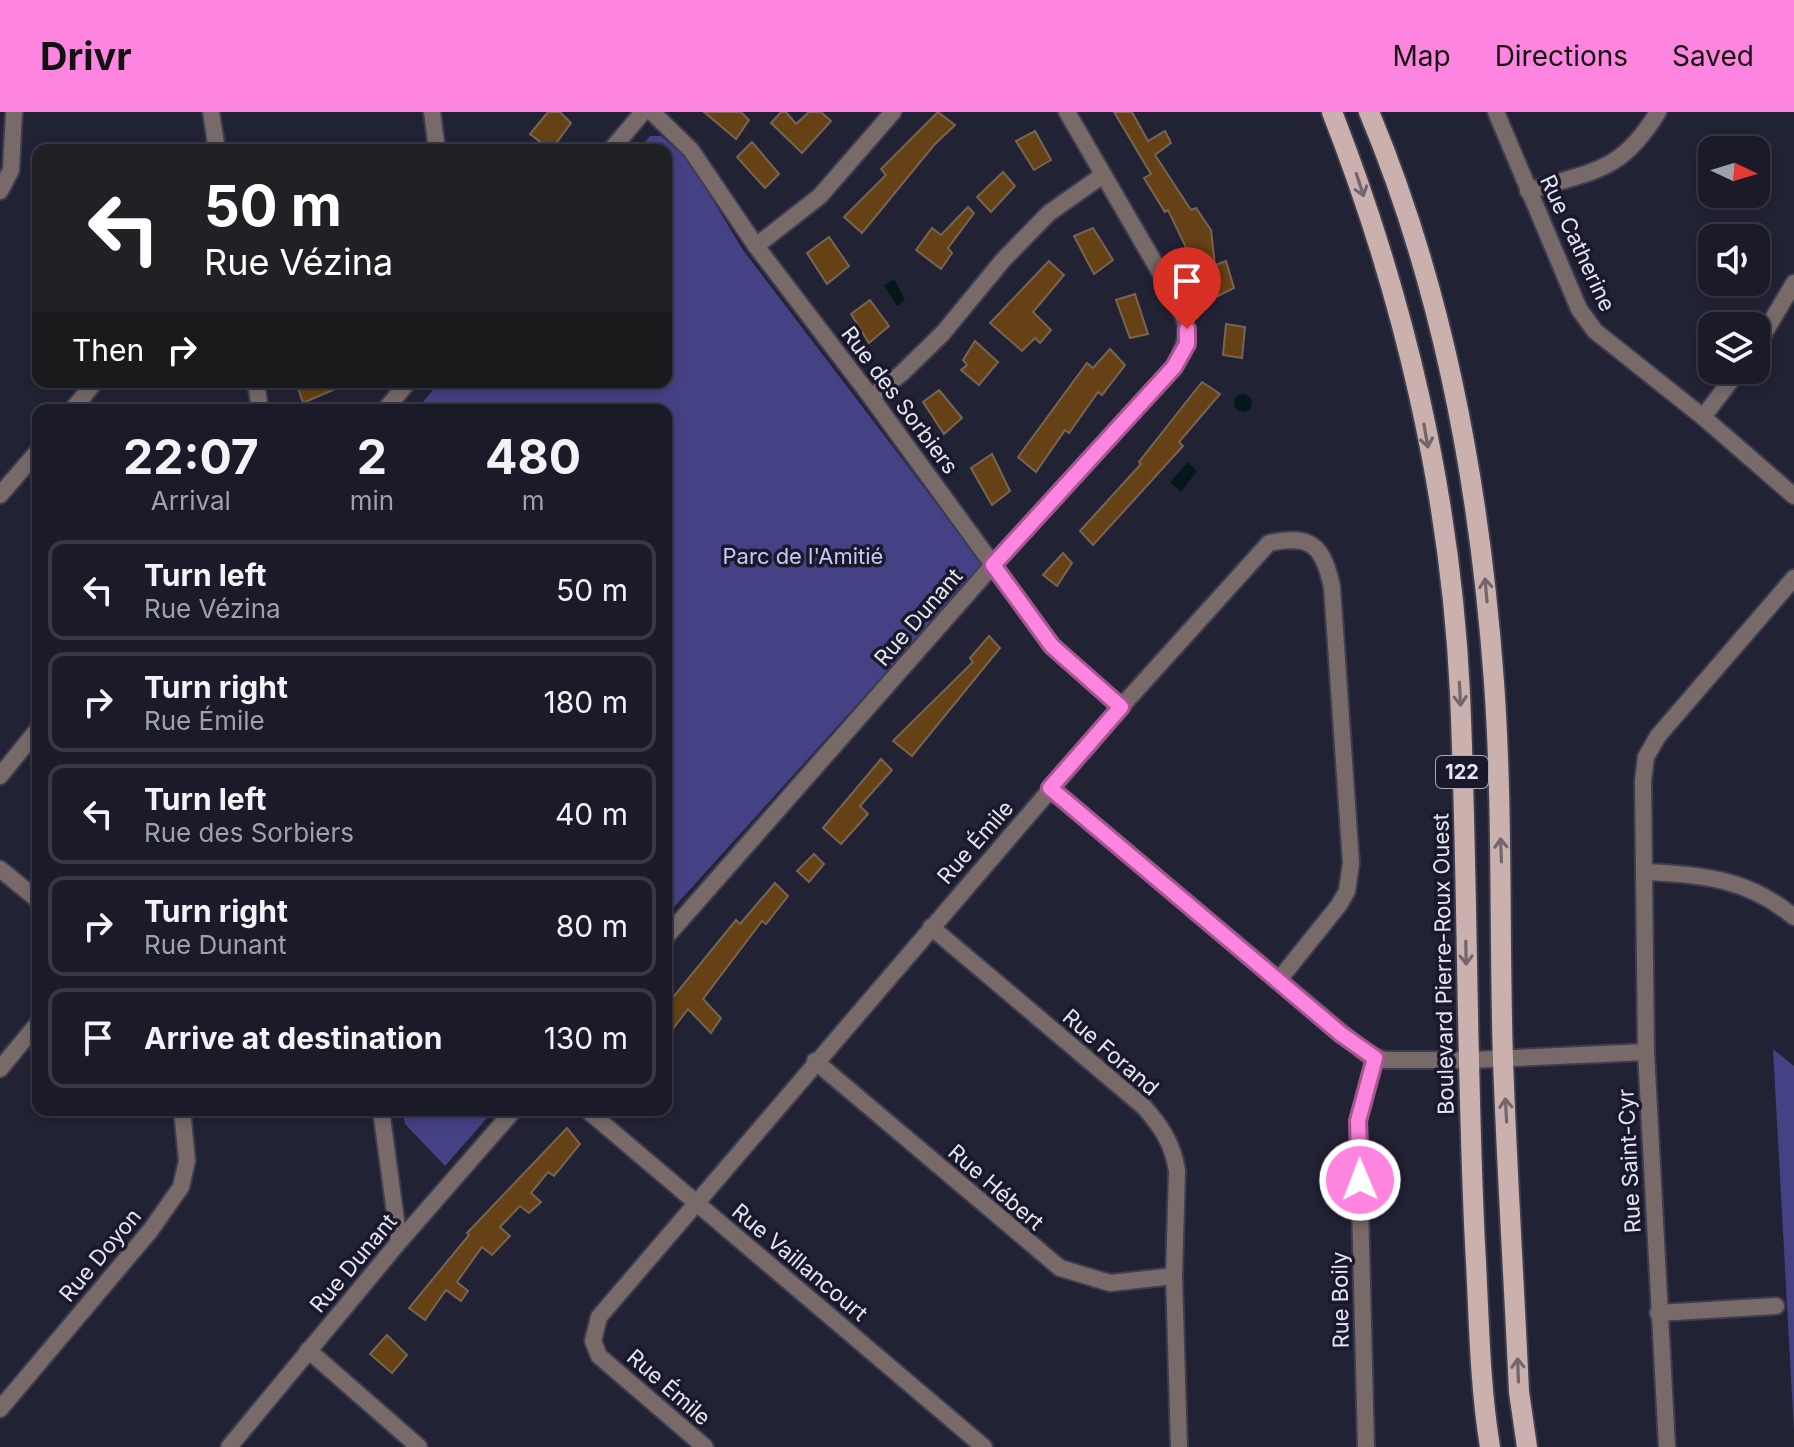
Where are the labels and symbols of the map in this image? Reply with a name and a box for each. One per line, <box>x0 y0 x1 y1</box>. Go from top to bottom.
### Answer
north arrow <box>1698 136 1770 208</box>
street label: Rue Catherine <box>1535 171 1621 315</box>
one-way arrow <box>1353 172 1368 197</box>
pin <box>1153 247 1221 329</box>
street label: Rue des Sorbiers <box>836 321 964 479</box>
one-way arrow <box>1420 423 1435 448</box>
park label: Parc de l'Amitié <box>723 543 883 569</box>
street label: Rue Dunant <box>869 563 967 671</box>
one-way arrow <box>1479 577 1494 604</box>
one-way arrow <box>1452 680 1467 707</box>
road number: 122 <box>1436 756 1488 788</box>
street label: Rue Émile <box>932 795 1018 889</box>
street label: Boulevard Pierre-Roux Ouest <box>1427 813 1459 1115</box>
one-way arrow <box>1494 837 1509 864</box>
one-way arrow <box>1459 939 1474 966</box>
street label: Rue Forand <box>1058 1003 1164 1101</box>
street label: Rue Saint-Cyr <box>1612 1088 1646 1234</box>
one-way arrow <box>1498 1097 1513 1124</box>
position arrow <box>1318 1138 1402 1222</box>
street label: Rue Hébert <box>943 1139 1049 1235</box>
street label: Rue Vaillancourt <box>727 1198 873 1326</box>
street label: Rue Doyon <box>54 1203 146 1307</box>
street label: Rue Dunant <box>304 1208 402 1318</box>
street label: Rue Boily <box>1326 1251 1354 1349</box>
street label: Rue Émile <box>622 1344 716 1430</box>
one-way arrow <box>1510 1357 1525 1384</box>

